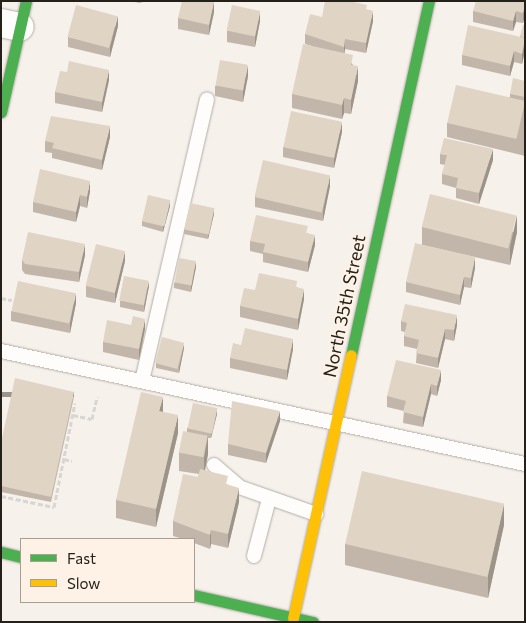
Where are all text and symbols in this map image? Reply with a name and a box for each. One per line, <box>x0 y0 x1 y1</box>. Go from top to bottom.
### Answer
street label: North 35th Street <box>318 233 370 379</box>
legend <box>20 538 195 603</box>
text: Fast <box>67 549 96 567</box>
text: Slow <box>67 574 100 592</box>

